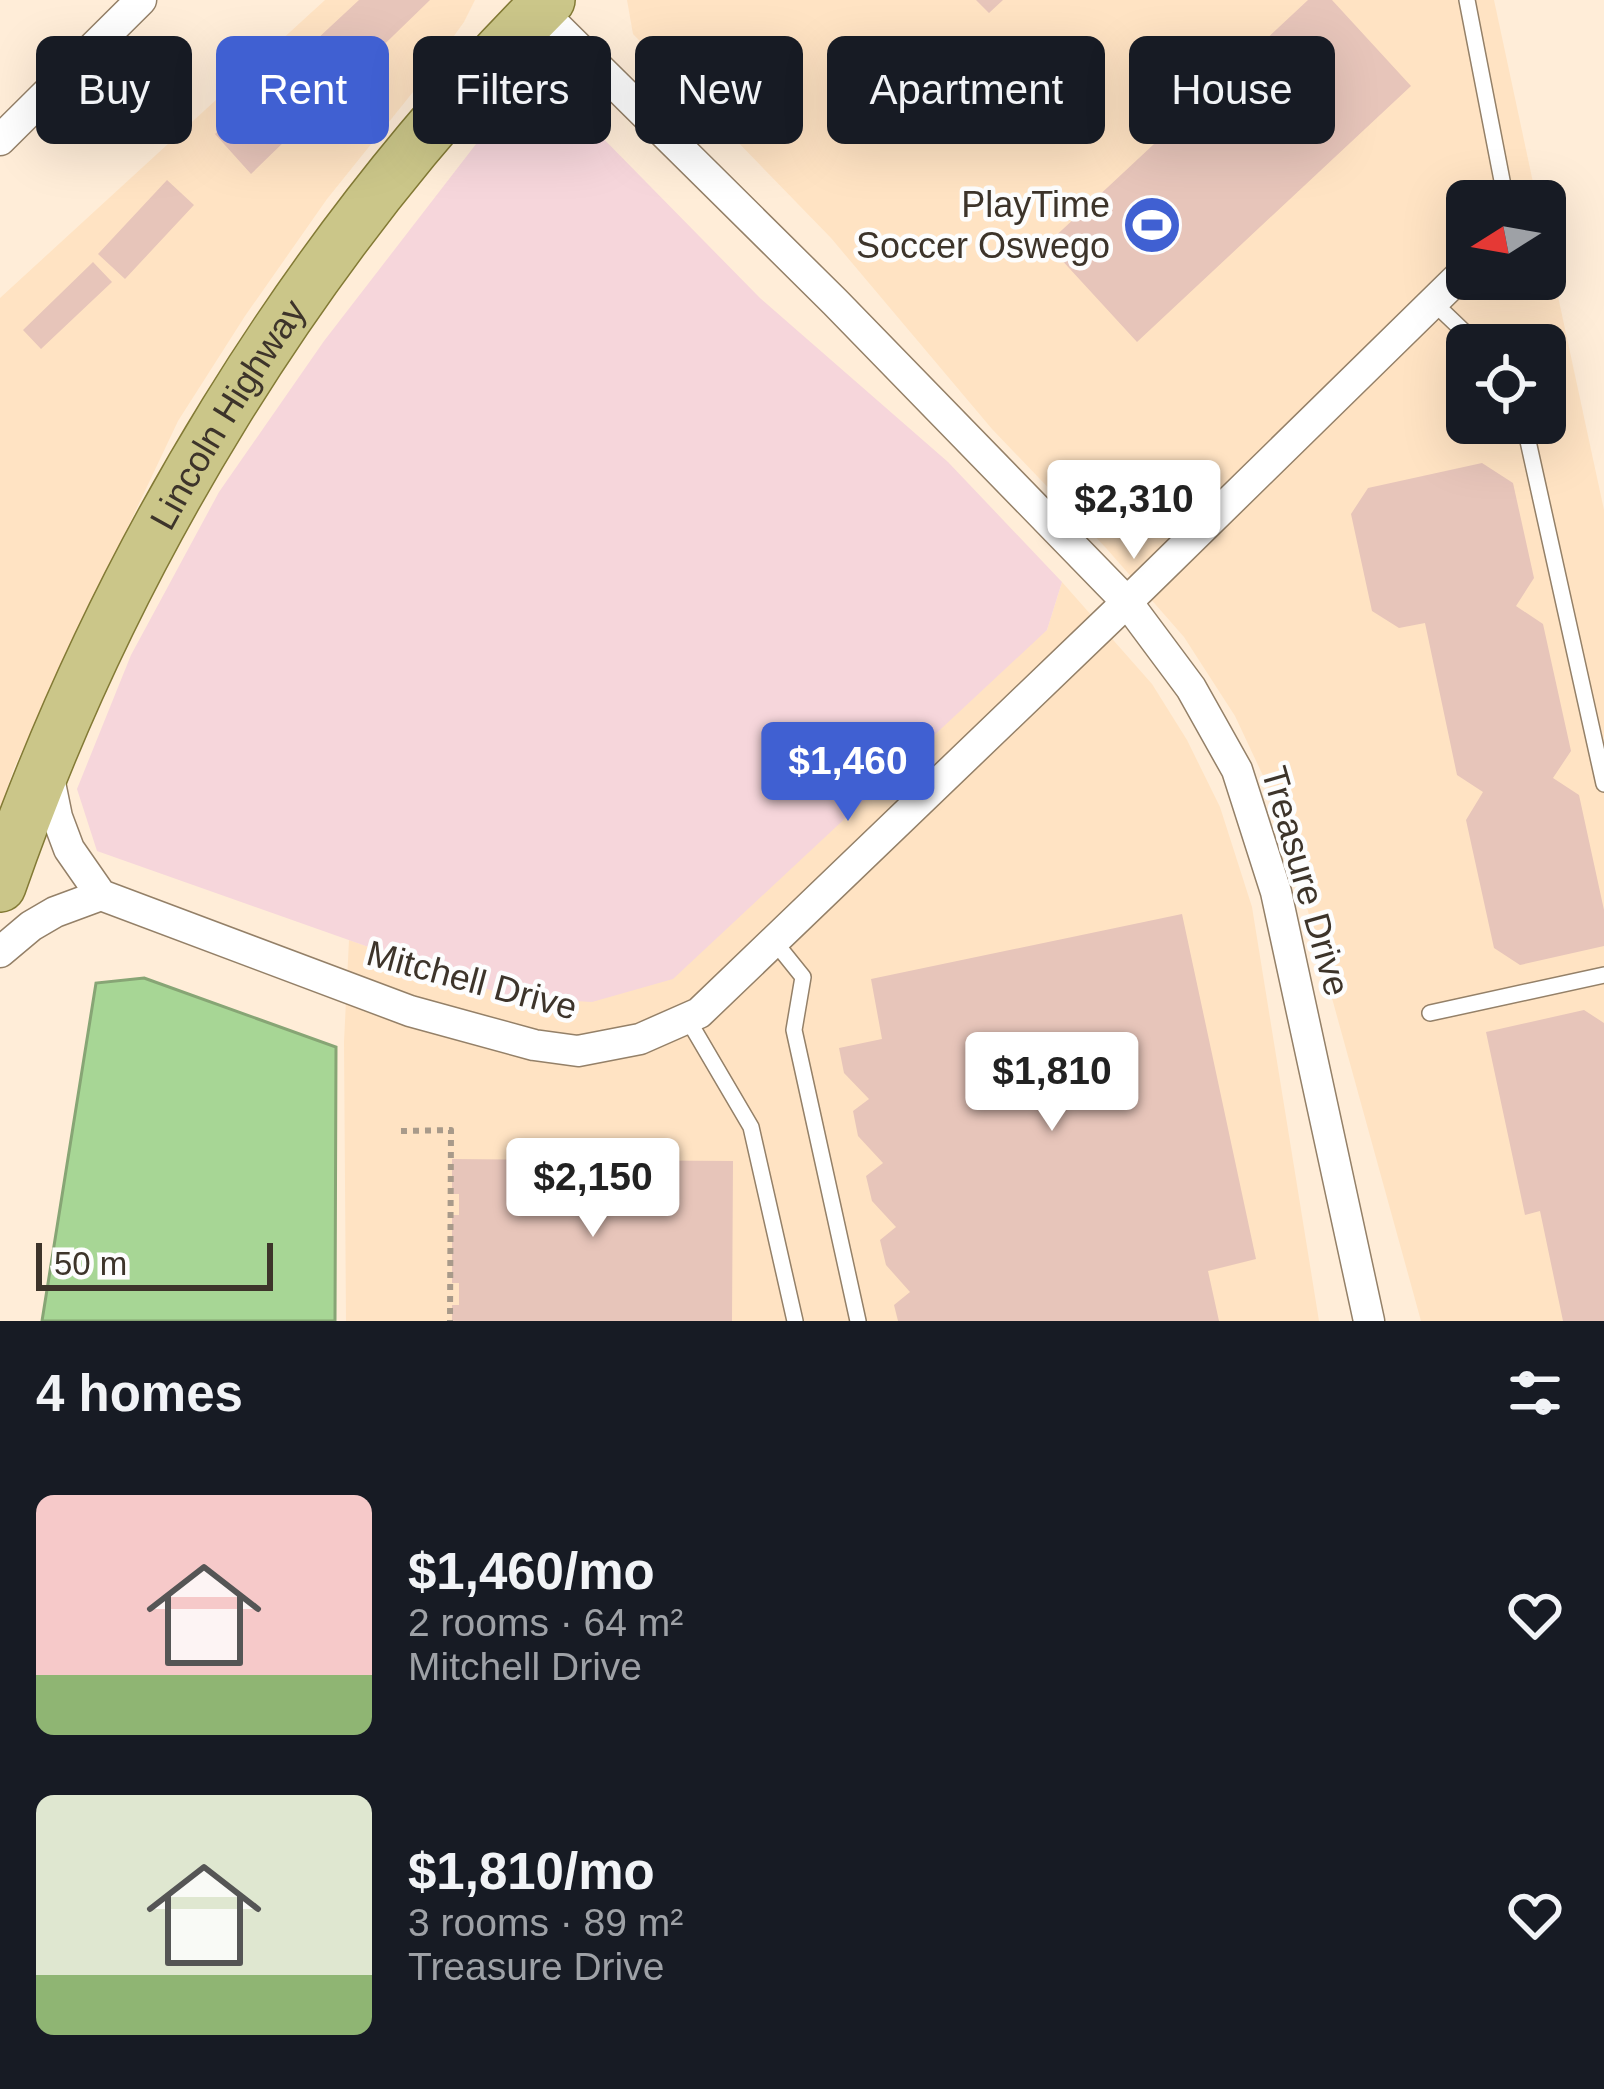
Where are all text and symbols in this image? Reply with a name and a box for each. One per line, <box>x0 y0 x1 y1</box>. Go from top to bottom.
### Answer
chip: Buy <box>36 36 192 144</box>
chip: Rent <box>216 36 389 144</box>
chip: Filters <box>413 36 611 144</box>
chip: New <box>635 36 803 144</box>
chip: Apartment <box>827 36 1105 144</box>
chip: House <box>1129 36 1335 144</box>
north arrow <box>1446 180 1566 300</box>
map controls <box>1446 180 1566 444</box>
place label: PlayTime Soccer Oswego <box>856 184 1110 266</box>
sports icon: PlayTime Soccer Oswego <box>1121 194 1183 256</box>
street label: Lincoln Highway <box>141 291 314 536</box>
button: locate <box>1446 324 1566 444</box>
pin: $2,310 <box>1036 460 1232 562</box>
text: $2,310 <box>1074 477 1194 520</box>
pin: $1,460 <box>750 722 946 824</box>
text: $1,460 <box>788 739 908 782</box>
street label: Treasure Drive <box>1254 762 1358 1000</box>
street label: Mitchell Drive <box>362 932 582 1028</box>
pin: $1,810 <box>954 1032 1150 1134</box>
text: $1,810 <box>992 1049 1112 1092</box>
pin: $2,150 <box>495 1138 691 1240</box>
text: $2,150 <box>533 1155 653 1198</box>
scale bar <box>36 1237 273 1290</box>
text: 50 m <box>54 1245 127 1282</box>
icon: filters <box>1502 1360 1568 1426</box>
text: 4 homes <box>36 1365 243 1422</box>
icon: home <box>132 1543 276 1687</box>
text: $1,460/mo <box>408 1543 655 1600</box>
icon: heart <box>1502 1582 1568 1648</box>
text: 2 rooms · 64 m² <box>408 1601 683 1644</box>
text: Mitchell Drive <box>408 1645 642 1688</box>
icon: home <box>132 1843 276 1987</box>
text: $1,810/mo <box>408 1843 655 1900</box>
icon: heart <box>1502 1882 1568 1948</box>
text: 3 rooms · 89 m² <box>408 1901 683 1944</box>
text: Treasure Drive <box>408 1945 664 1988</box>

